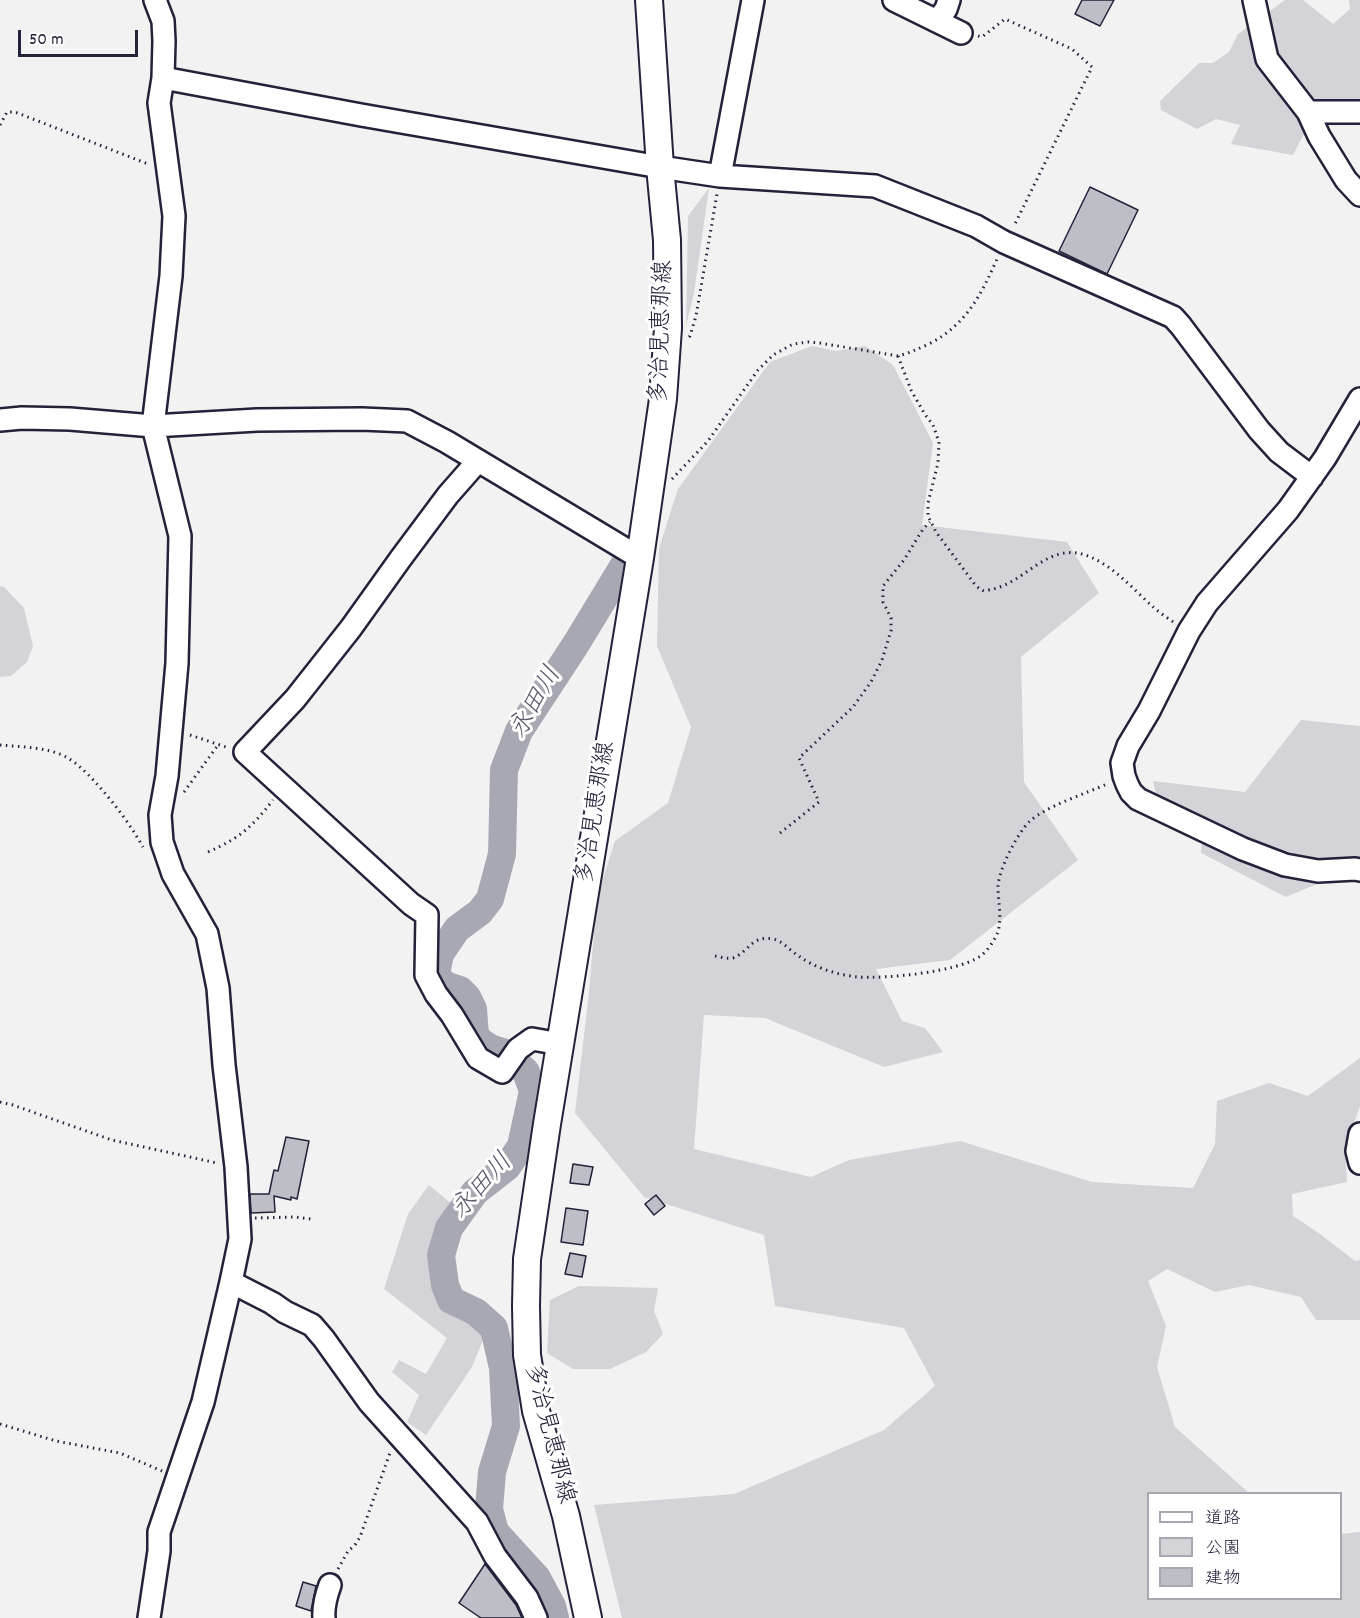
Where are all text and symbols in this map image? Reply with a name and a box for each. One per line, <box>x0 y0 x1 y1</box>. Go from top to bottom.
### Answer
scale bar <box>21 18 141 56</box>
text: 50 m <box>29 28 64 53</box>
street label: 多治見恵那線 <box>647 260 681 404</box>
water label: 永田川 <box>505 662 571 746</box>
street label: 多治見恵那線 <box>573 740 623 886</box>
water label: 永田川 <box>446 1149 522 1227</box>
street label: 多治見恵那線 <box>516 1361 578 1507</box>
legend <box>1147 1492 1342 1600</box>
text: 道路 <box>1205 1507 1241 1532</box>
text: 公園 <box>1205 1537 1241 1562</box>
text: 建物 <box>1205 1567 1241 1592</box>

